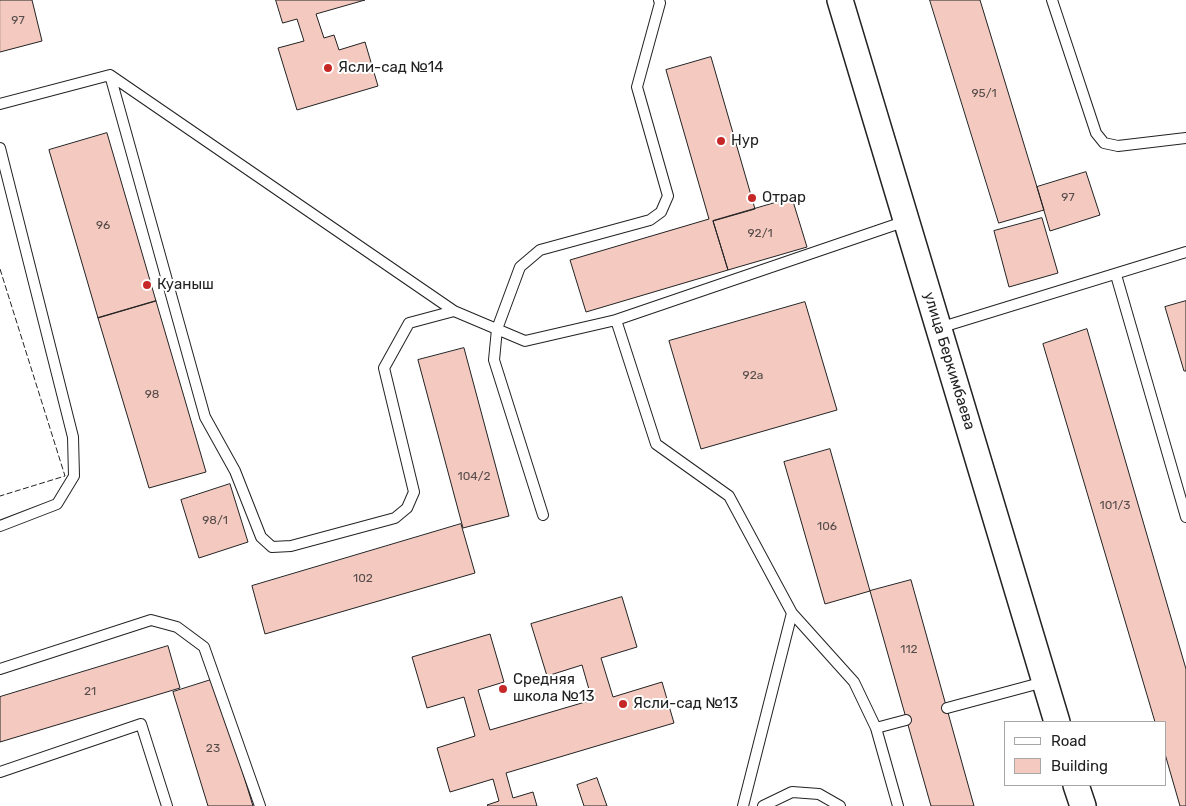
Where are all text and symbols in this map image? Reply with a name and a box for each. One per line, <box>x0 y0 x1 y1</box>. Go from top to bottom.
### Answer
house number: 97 <box>11 14 25 28</box>
place label: Ясли-сад №14 <box>338 59 444 77</box>
marker: Ясли-сад №14 <box>322 62 334 74</box>
house number: 95/1 <box>971 87 997 101</box>
place label: Нур <box>731 132 759 150</box>
marker: Нур <box>715 135 727 147</box>
place label: Отрар <box>762 189 806 207</box>
house number: 97 <box>1061 191 1075 205</box>
marker: Отрар <box>746 192 758 204</box>
house number: 96 <box>96 219 110 233</box>
house number: 92/1 <box>747 227 773 241</box>
place label: Куаныш <box>157 276 214 294</box>
marker: Куаныш <box>141 279 153 291</box>
street label: улица Беркимбаева <box>919 290 979 432</box>
house number: 92а <box>743 369 763 383</box>
house number: 98 <box>145 388 159 402</box>
house number: 104/2 <box>458 470 490 484</box>
house number: 101/3 <box>1100 499 1130 513</box>
house number: 98/1 <box>202 514 228 528</box>
house number: 106 <box>817 520 837 534</box>
house number: 102 <box>353 572 373 586</box>
house number: 112 <box>900 643 918 657</box>
place label: Средняя школа №13 <box>513 671 594 706</box>
marker: Средняя школа №13 <box>497 683 509 695</box>
house number: 21 <box>84 685 96 699</box>
place label: Ясли-сад №13 <box>633 695 738 713</box>
marker: Ясли-сад №13 <box>617 698 629 710</box>
legend <box>1004 721 1166 786</box>
text: Road <box>1051 732 1087 750</box>
house number: 23 <box>206 742 220 756</box>
text: Building <box>1051 757 1108 775</box>

